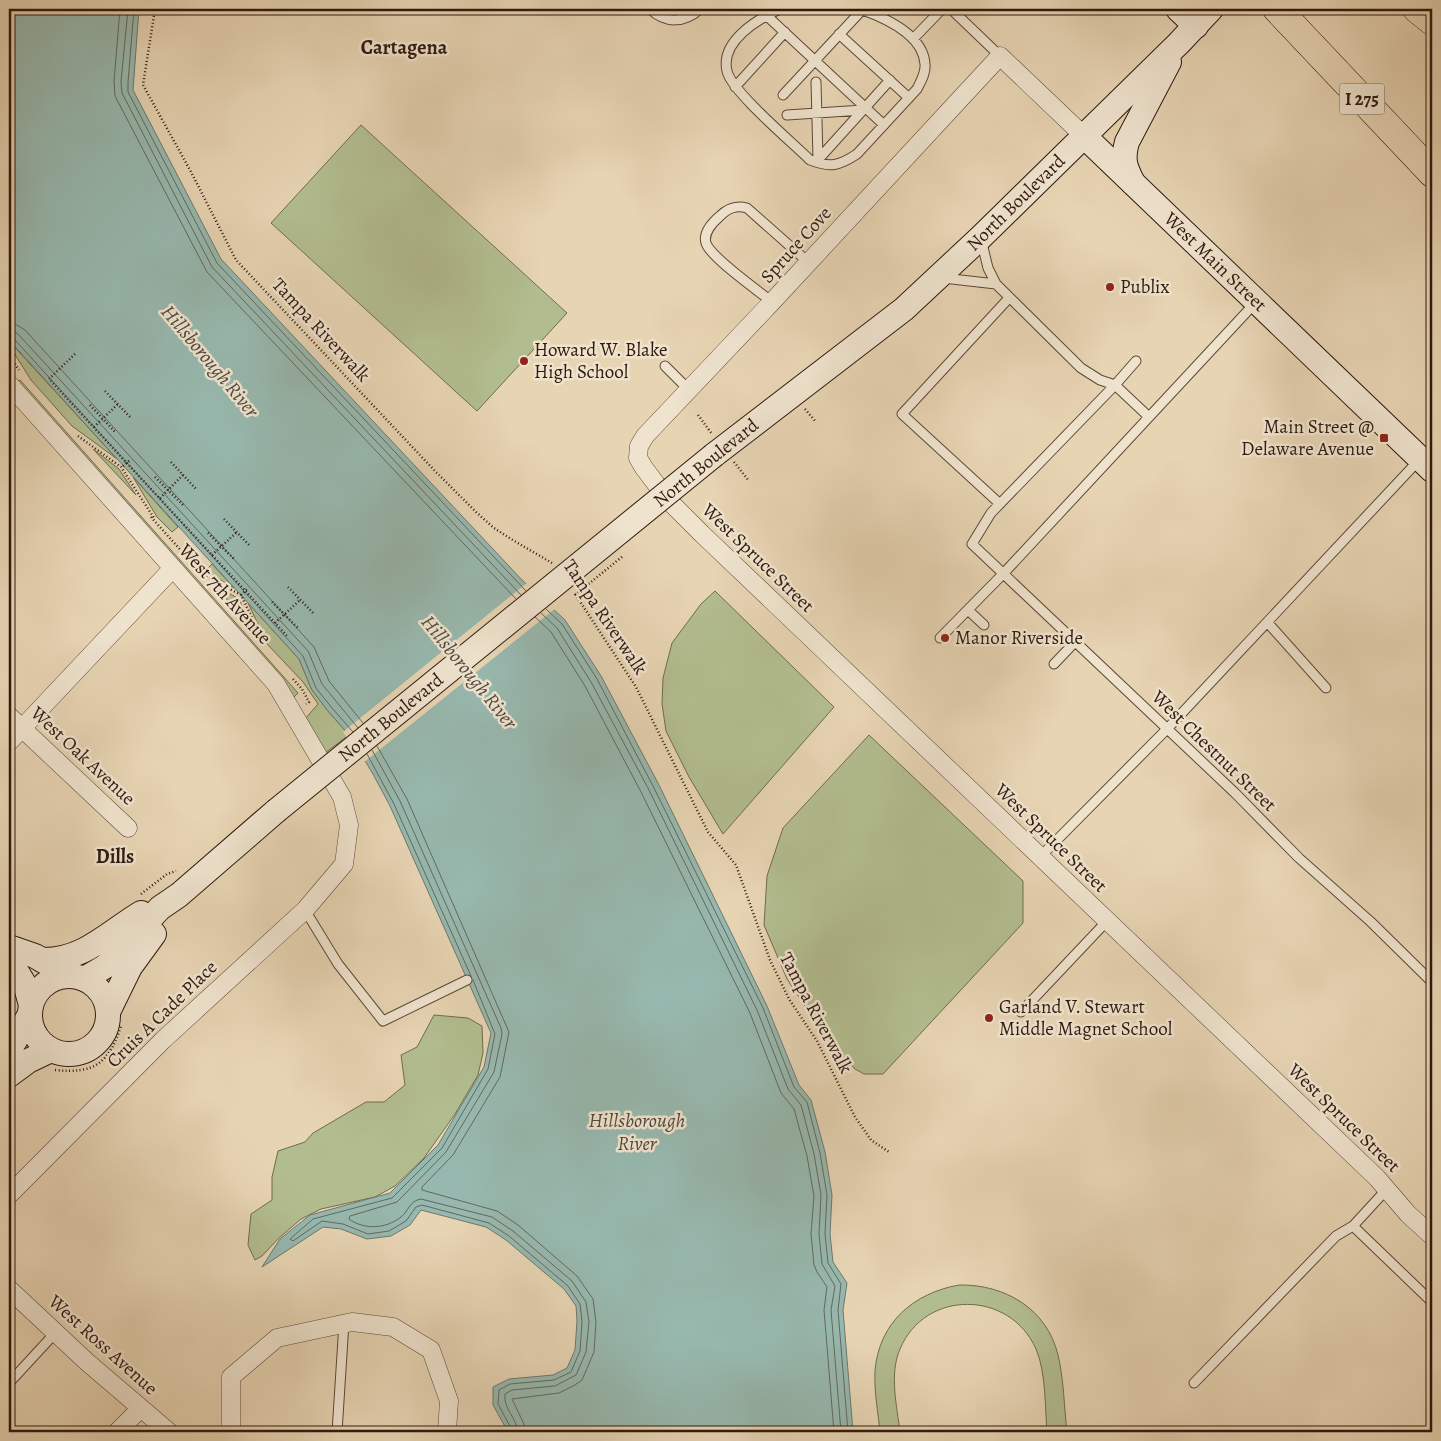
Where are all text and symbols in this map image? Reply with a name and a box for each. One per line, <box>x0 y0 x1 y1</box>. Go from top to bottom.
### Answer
district label: Cartagena <box>361 34 448 61</box>
road number: I 275 <box>1340 84 1384 115</box>
street label: North Boulevard <box>961 148 1072 257</box>
street label: Spruce Cove <box>755 201 837 289</box>
street label: West Main Street <box>1157 206 1272 318</box>
street label: Tampa Riverwalk <box>266 272 376 388</box>
place label: Publix <box>1120 274 1169 300</box>
marker: Publix <box>1104 281 1116 293</box>
water label: Hillsborough River <box>155 299 266 424</box>
place label: Howard W. Blake High School <box>534 337 668 385</box>
marker: Howard W. Blake High School <box>518 355 530 367</box>
street label: North Boulevard <box>648 412 765 514</box>
place label: Main Street @ Delaware Avenue <box>1241 414 1374 462</box>
marker: Main Street @ Delaware Avenue <box>1378 432 1390 444</box>
street label: West Spruce Street <box>695 497 820 618</box>
street label: West 7th Avenue <box>172 537 277 650</box>
street label: Tampa Riverwalk <box>557 554 653 680</box>
water label: Hillsborough River <box>415 609 524 735</box>
place label: Manor Riverside <box>955 625 1083 651</box>
marker: Manor Riverside <box>939 632 951 644</box>
street label: North Boulevard <box>333 667 450 768</box>
street label: West Chestnut Street <box>1145 684 1282 817</box>
street label: West Oak Avenue <box>24 700 141 811</box>
street label: West Spruce Street <box>988 777 1113 898</box>
district label: Dills <box>96 843 134 870</box>
street label: Tampa Riverwalk <box>773 948 859 1079</box>
street label: Cruis A Cade Place <box>101 955 223 1073</box>
place label: Garland V. Stewart Middle Magnet School <box>999 994 1173 1042</box>
marker: Garland V. Stewart Middle Magnet School <box>983 1012 995 1024</box>
street label: West Spruce Street <box>1281 1057 1406 1178</box>
water label: Hillsborough River <box>589 1107 685 1157</box>
street label: West Ross Avenue <box>42 1288 163 1401</box>

